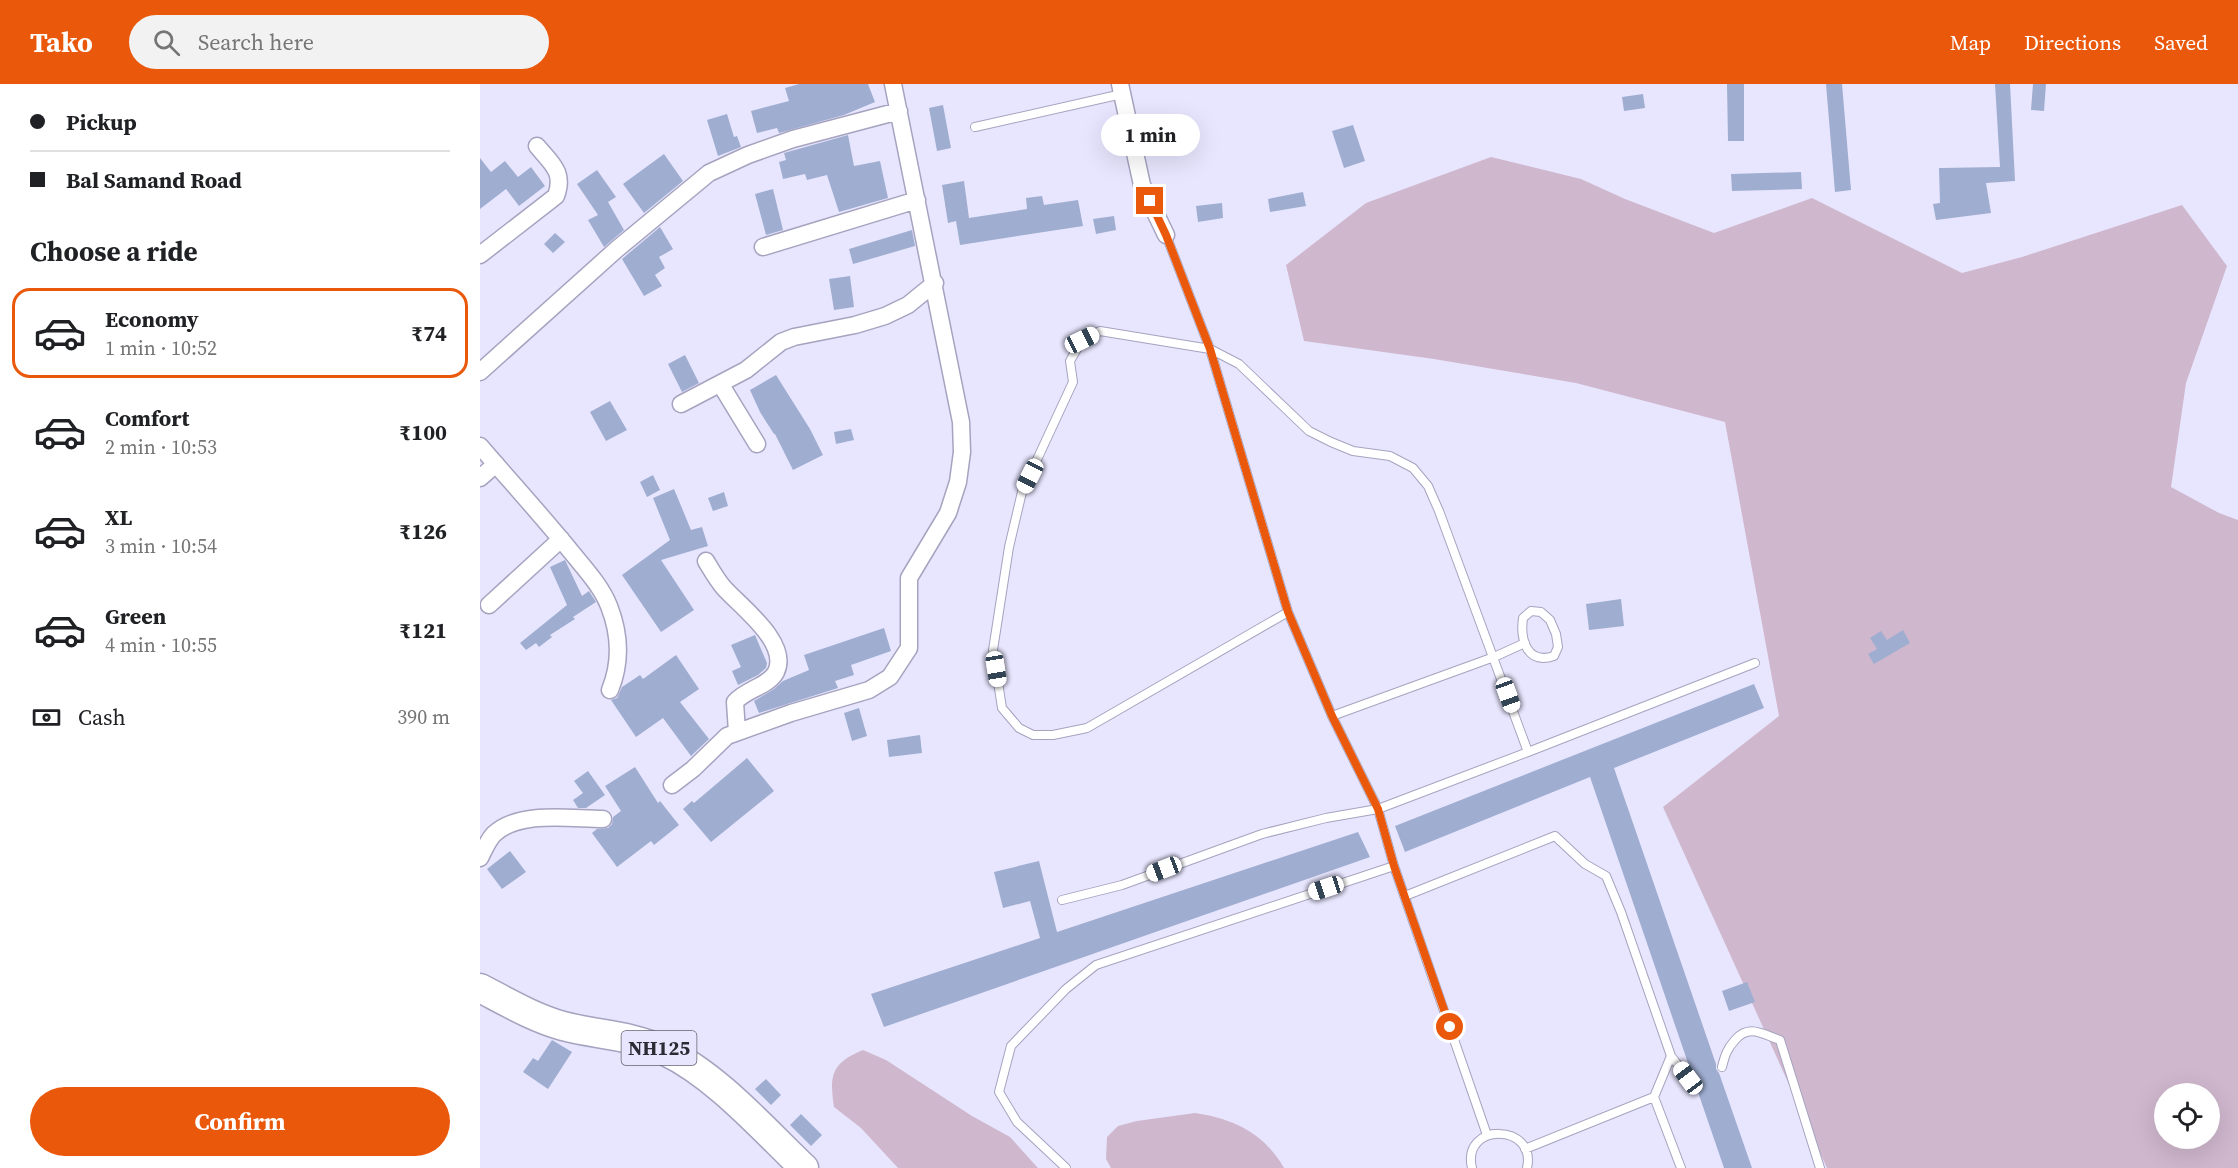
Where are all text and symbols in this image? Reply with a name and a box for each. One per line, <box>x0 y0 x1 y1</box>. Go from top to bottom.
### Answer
search box <box>129 15 549 69</box>
text: Tako <box>30 23 93 61</box>
icon: search <box>150 26 183 59</box>
text: Search here <box>198 27 314 57</box>
text: Map <box>1950 28 1991 57</box>
text: Directions <box>2024 28 2121 57</box>
text: Saved <box>2154 28 2208 57</box>
text: Pickup <box>66 107 137 137</box>
callout: 1 min <box>1100 114 1200 156</box>
text: 1 min <box>1125 121 1176 149</box>
text: Bal Samand Road <box>66 165 242 195</box>
route end <box>1136 187 1163 214</box>
text: Choose a ride <box>30 233 198 270</box>
text: Economy <box>105 304 199 334</box>
icon: car <box>33 306 87 360</box>
text: ₹74 <box>411 318 447 348</box>
car <box>1062 324 1102 356</box>
text: 1 min · 10:52 <box>105 334 217 362</box>
text: Comfort <box>105 403 189 433</box>
icon: car <box>33 405 87 459</box>
text: ₹100 <box>399 417 447 447</box>
text: 2 min · 10:53 <box>105 433 217 461</box>
car <box>1014 456 1046 496</box>
text: XL <box>105 502 132 532</box>
icon: car <box>33 504 87 558</box>
text: ₹126 <box>399 516 447 546</box>
text: 3 min · 10:54 <box>105 532 217 560</box>
text: Green <box>105 601 166 631</box>
icon: car <box>33 603 87 657</box>
text: ₹121 <box>399 615 447 645</box>
text: 4 min · 10:55 <box>105 631 217 659</box>
car <box>984 650 1008 688</box>
car <box>1493 675 1523 715</box>
icon: cash <box>30 701 63 734</box>
text: Cash <box>78 702 126 732</box>
text: 390 m <box>397 703 450 731</box>
car <box>1144 854 1184 884</box>
car <box>1306 874 1346 902</box>
route start <box>1436 1013 1463 1040</box>
road number: NH125 <box>622 1031 696 1065</box>
car <box>1670 1058 1706 1098</box>
map controls <box>2154 1083 2220 1149</box>
button: locate <box>2154 1083 2220 1149</box>
button: Confirm <box>30 1087 450 1156</box>

